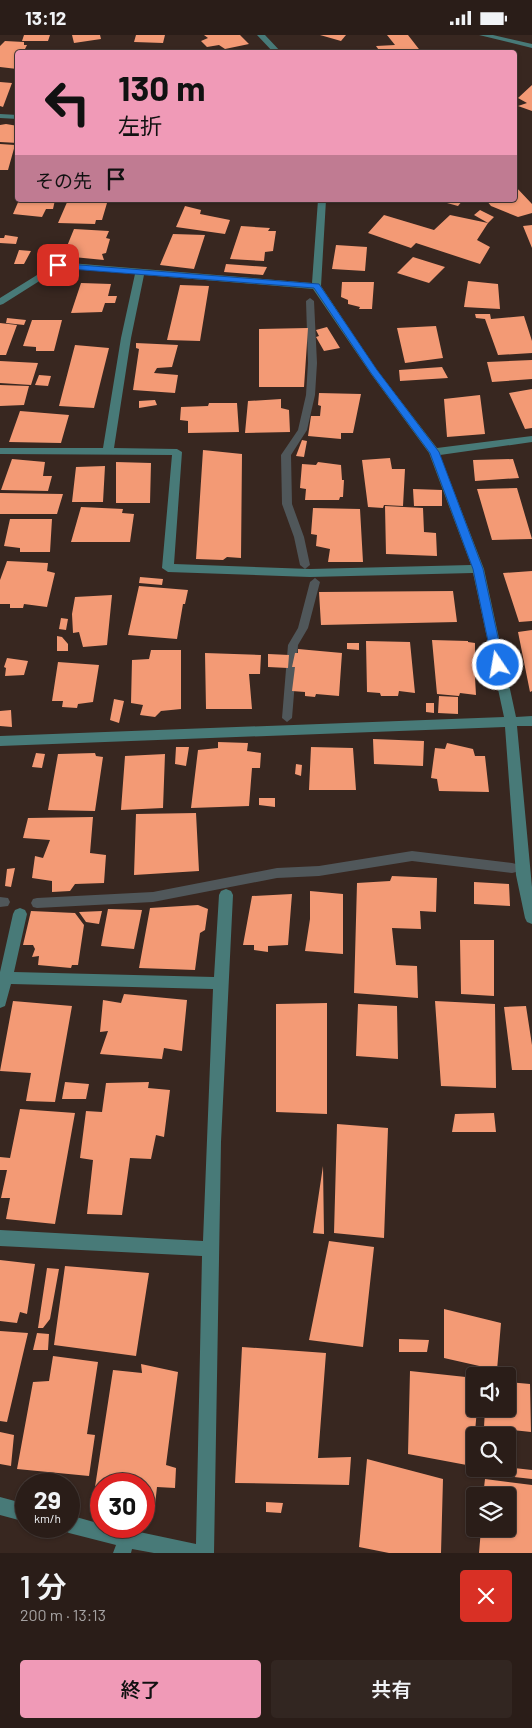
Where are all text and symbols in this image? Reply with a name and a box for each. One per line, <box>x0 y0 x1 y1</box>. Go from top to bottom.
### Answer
text: 13:12 <box>25 6 66 29</box>
text: 130 m <box>118 66 205 108</box>
icon: left <box>35 70 100 135</box>
text: 左折 <box>118 112 162 138</box>
icon: arrive <box>102 165 130 193</box>
text: その先 <box>35 169 92 192</box>
pin <box>37 244 79 286</box>
icon: arrive <box>44 251 72 279</box>
position arrow <box>471 638 523 690</box>
map controls <box>466 1367 516 1537</box>
button: sound <box>466 1367 516 1417</box>
button: search <box>466 1427 516 1477</box>
speed limit sign: 30 <box>90 1473 155 1538</box>
text: 29 <box>34 1484 61 1514</box>
button: layers <box>466 1487 516 1537</box>
text: km/h <box>34 1511 61 1525</box>
text: 1 分 <box>20 1568 67 1604</box>
button: close <box>460 1570 512 1622</box>
text: 200 m · 13:13 <box>20 1605 106 1624</box>
button: 終了 <box>20 1660 261 1718</box>
button: 共有 <box>271 1660 512 1718</box>

